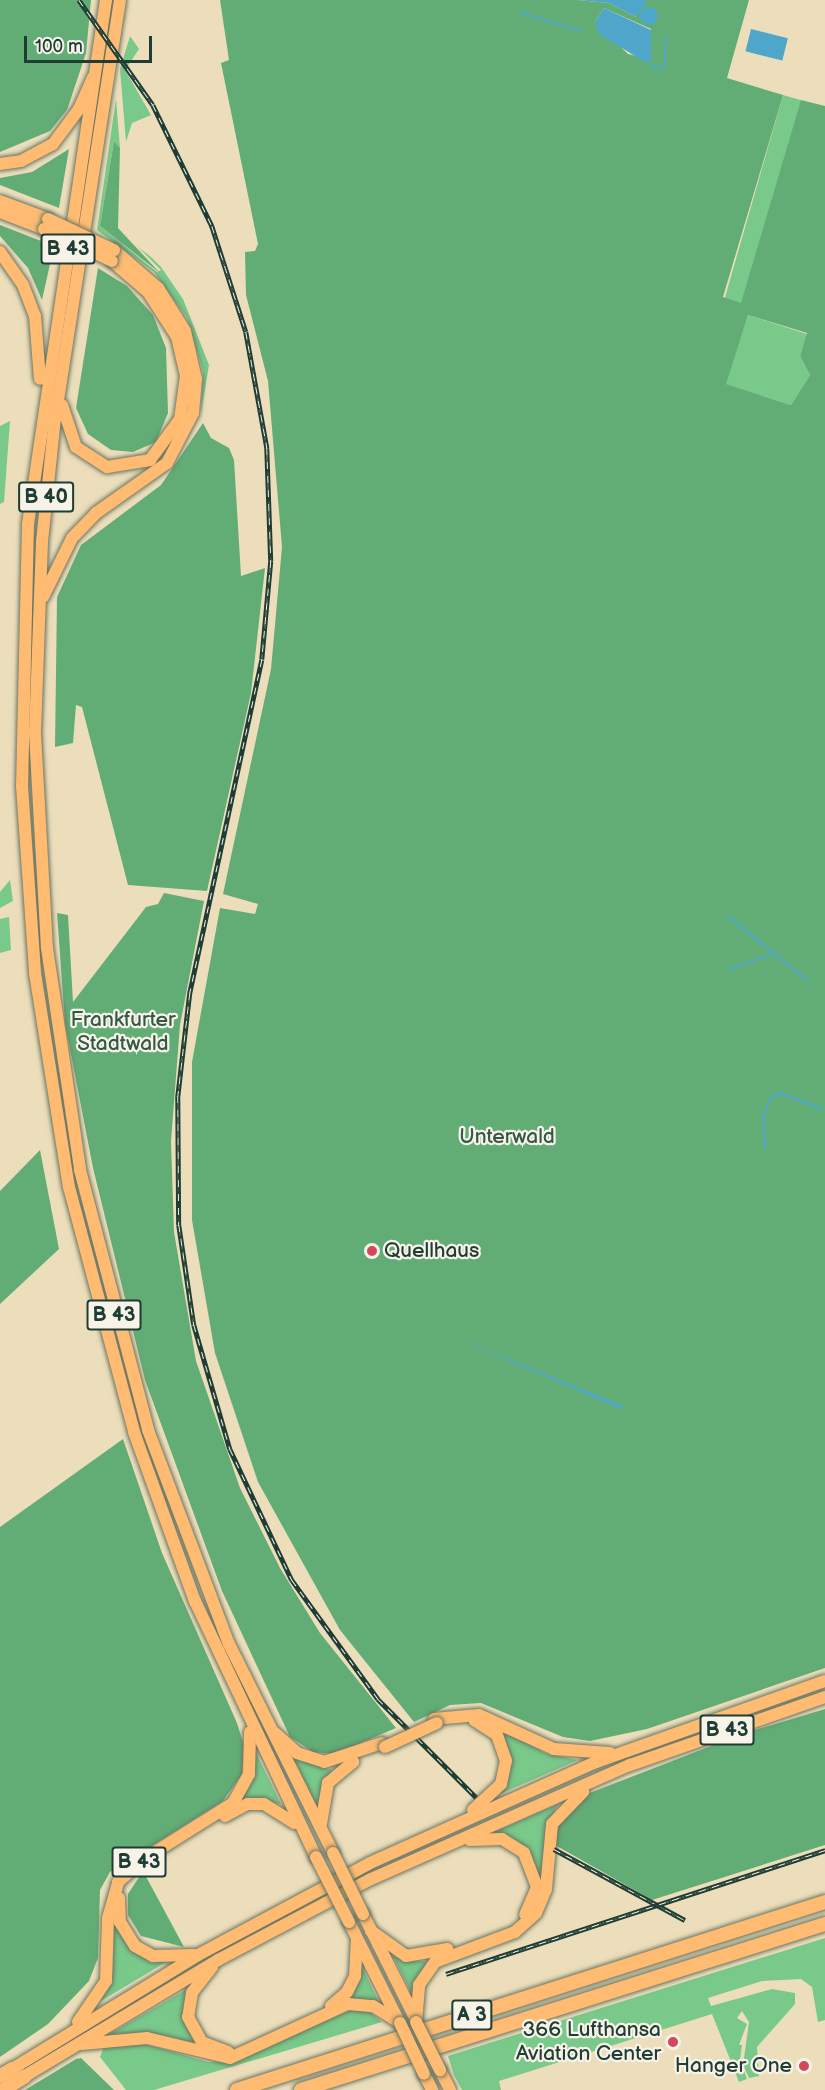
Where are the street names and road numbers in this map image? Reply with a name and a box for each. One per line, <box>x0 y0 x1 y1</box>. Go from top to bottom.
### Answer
road number: B 43 <box>40 232 97 266</box>
road number: B 40 <box>18 480 74 514</box>
road number: B 43 <box>86 1298 142 1332</box>
road number: B 43 <box>698 1713 756 1747</box>
road number: B 43 <box>110 1845 168 1879</box>
road number: A 3 <box>451 1998 493 2032</box>

